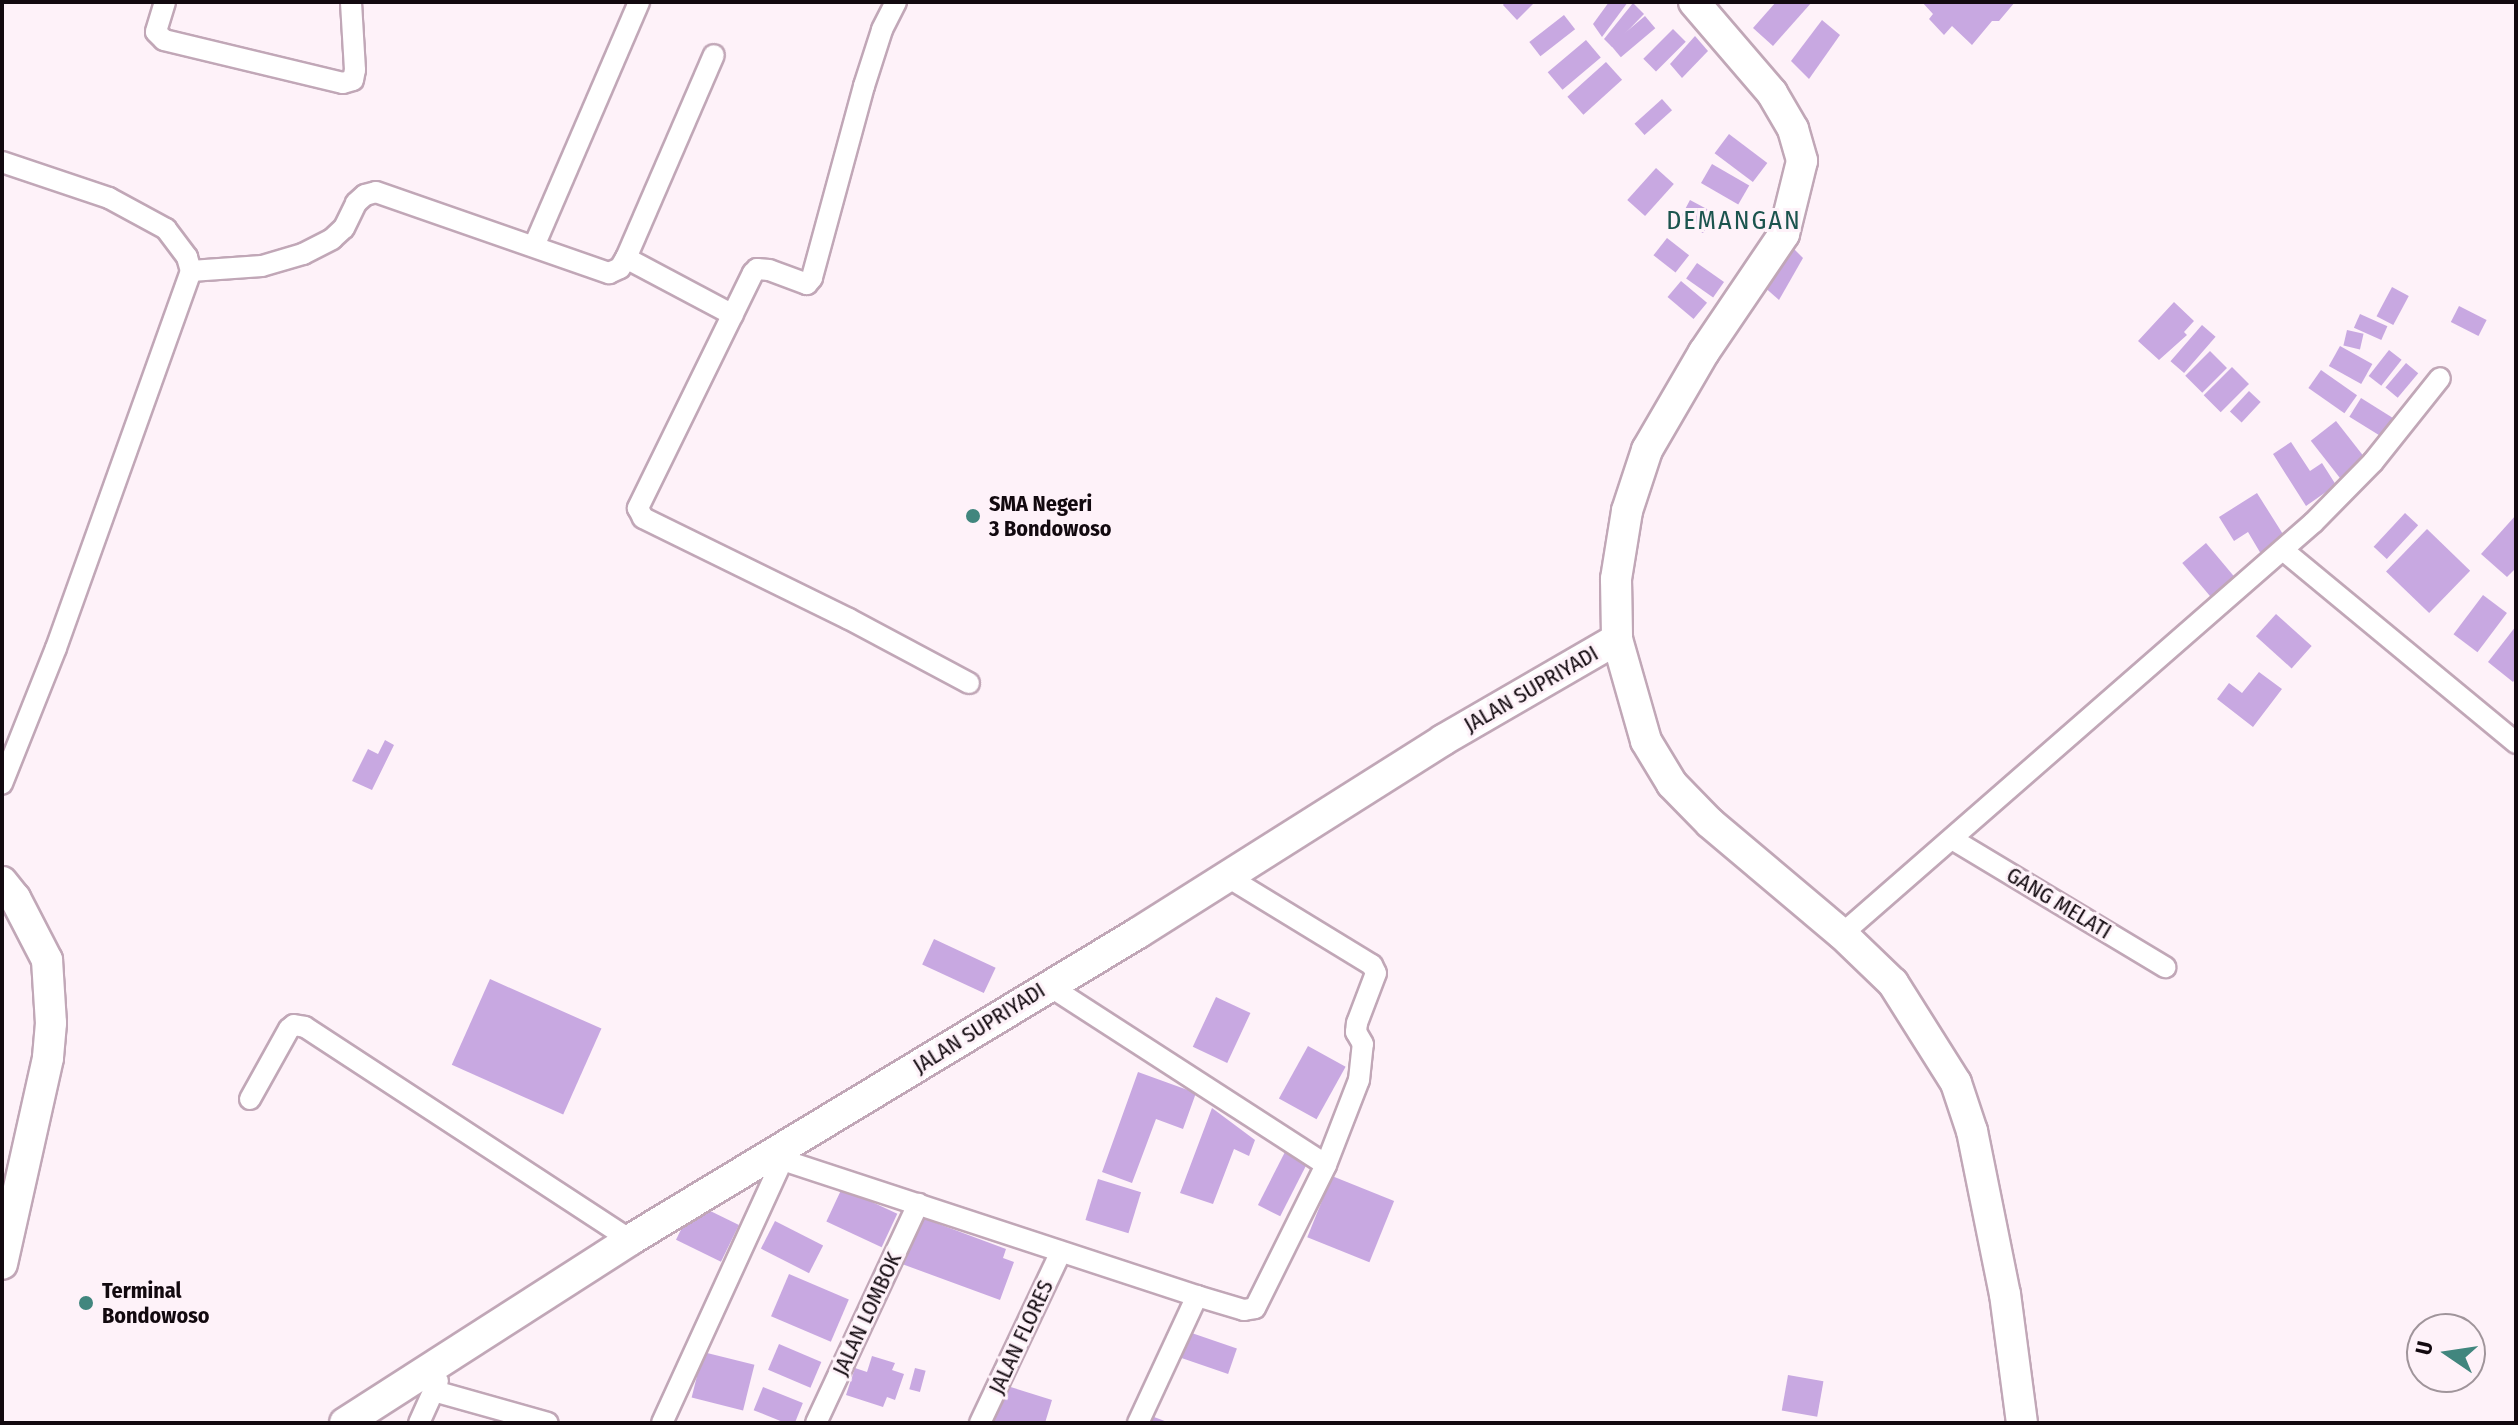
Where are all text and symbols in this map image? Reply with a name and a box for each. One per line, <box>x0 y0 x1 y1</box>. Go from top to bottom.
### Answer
district label: DEMANGAN <box>1666 205 1802 237</box>
place label: SMA Negeri 3 Bondowoso <box>989 490 1112 542</box>
marker: SMA Negeri 3 Bondowoso <box>964 507 982 525</box>
street label: JALAN SUPRIYADI <box>1459 640 1603 738</box>
street label: GANG MELATI <box>2002 861 2116 945</box>
street label: JALAN SUPRIYADI <box>908 977 1050 1079</box>
street label: JALAN LOMBOK <box>827 1248 907 1380</box>
street label: JALAN FLORES <box>983 1276 1059 1398</box>
place label: Terminal Bondowoso <box>102 1277 210 1328</box>
marker: Terminal Bondowoso <box>77 1294 95 1312</box>
north arrow <box>2406 1313 2486 1393</box>
text: U <box>2409 1339 2439 1357</box>

